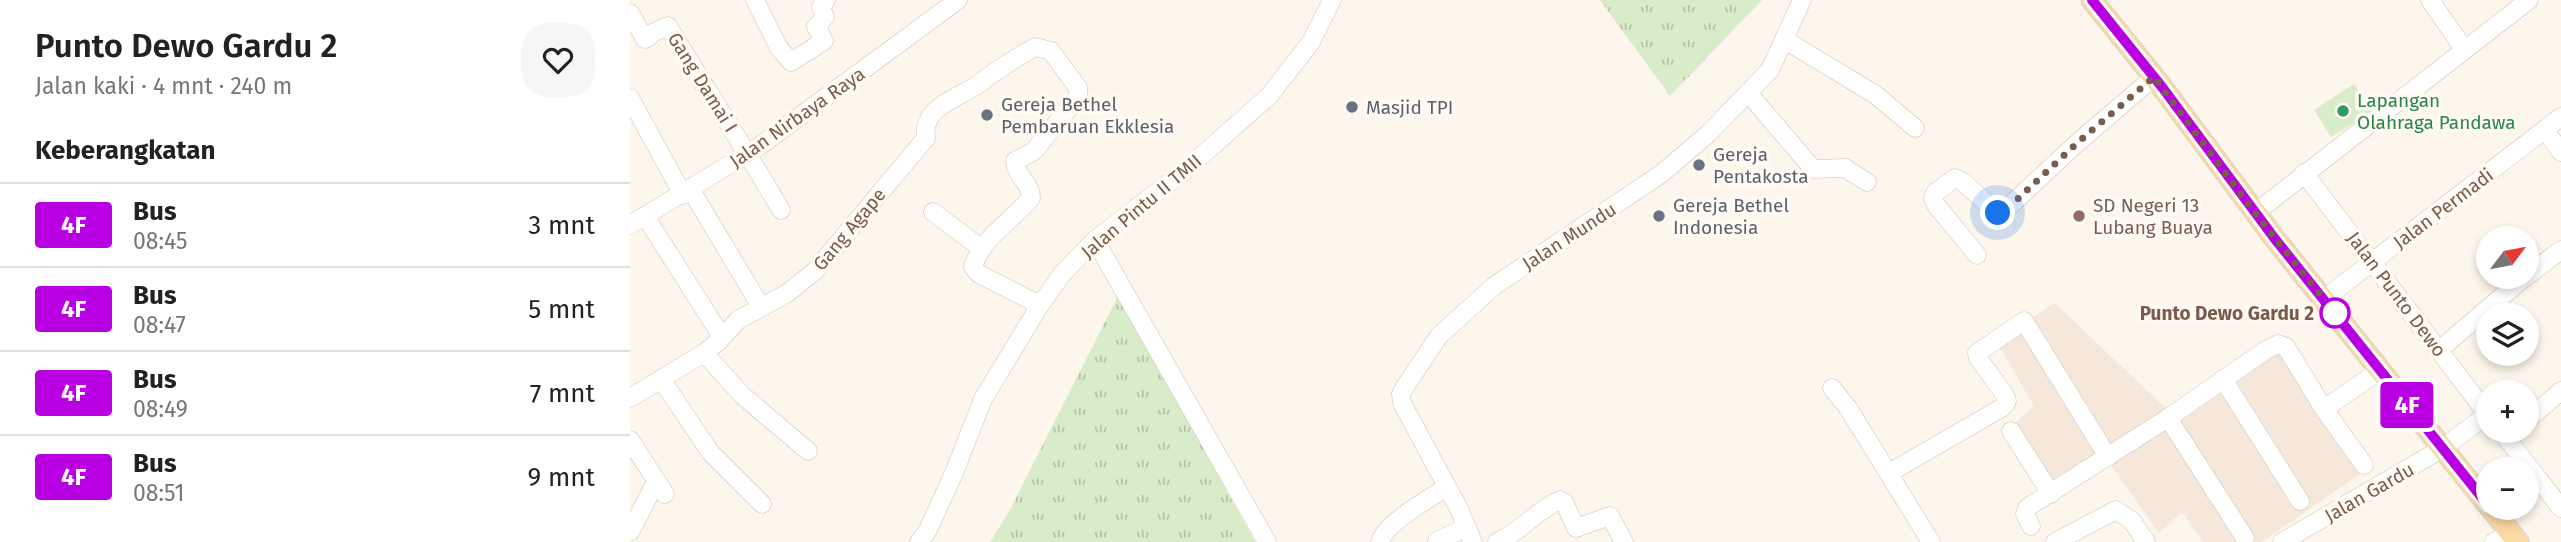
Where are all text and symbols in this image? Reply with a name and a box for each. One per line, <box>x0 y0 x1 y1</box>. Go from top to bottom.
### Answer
button: heart <box>521 23 595 97</box>
text: Punto Dewo Gardu 2 <box>35 26 338 66</box>
street label: Gang Damai I <box>663 28 742 136</box>
street label: Jalan Nirbaya Raya <box>725 62 869 173</box>
text: Jalan kaki · 4 mnt · 240 m <box>35 72 292 100</box>
place label: Lapangan Olahraga Pandawa <box>2357 89 2516 134</box>
place label: Gereja Bethel Pembaruan Ekklesia <box>1001 93 1174 138</box>
place label: Masjid TPI <box>1366 96 1453 119</box>
marker: Masjid TPI <box>1344 99 1360 115</box>
marker: Lapangan Olahraga Pandawa <box>2335 103 2351 119</box>
marker: Gereja Bethel Pembaruan Ekklesia <box>979 107 995 123</box>
text: Keberangkatan <box>35 135 216 166</box>
place label: Gereja Pentakosta <box>1713 143 1809 188</box>
street label: Jalan Pintu II TMII <box>1076 149 1206 263</box>
marker: Gereja Pentakosta <box>1691 157 1707 173</box>
street label: Jalan Permadi <box>2389 163 2498 254</box>
street label: Gang Agape <box>808 183 891 275</box>
place label: Gereja Bethel Indonesia <box>1673 194 1789 239</box>
place label: SD Negeri 13 Lubang Buaya <box>2093 194 2213 239</box>
your location <box>1980 195 2015 230</box>
text: Bus <box>133 196 176 227</box>
street label: Jalan Mundu <box>1518 198 1621 275</box>
marker: Gereja Bethel Indonesia <box>1651 208 1667 224</box>
marker: SD Negeri 13 Lubang Buaya <box>2071 208 2087 224</box>
text: 3 mnt <box>528 210 595 241</box>
text: 4F <box>61 211 86 239</box>
north arrow <box>2476 226 2539 289</box>
map controls <box>2476 226 2539 520</box>
text: 08:45 <box>133 227 187 255</box>
street label: Jalan Punto Dewo <box>2342 227 2451 361</box>
text: Bus <box>133 280 176 311</box>
text: 5 mnt <box>528 294 595 325</box>
text: 4F <box>61 295 86 323</box>
marker: Punto Dewo Gardu 2 <box>2320 298 2350 328</box>
place label: Punto Dewo Gardu 2 <box>2140 302 2314 325</box>
button: layers <box>2476 303 2539 366</box>
text: 08:47 <box>133 311 186 339</box>
text: Bus <box>133 364 176 395</box>
text: 7 mnt <box>530 378 595 409</box>
text: 4F <box>61 379 86 407</box>
button: + <box>2476 380 2539 443</box>
line badge: 4F <box>2376 382 2439 428</box>
text: 4F <box>2394 391 2420 419</box>
text: 08:49 <box>133 395 188 423</box>
text: Bus <box>133 448 176 479</box>
button: − <box>2476 457 2539 520</box>
street label: Jalan Gardu <box>2320 458 2418 527</box>
text: 9 mnt <box>528 462 595 493</box>
text: 4F <box>61 463 86 491</box>
text: 08:51 <box>133 479 184 507</box>

